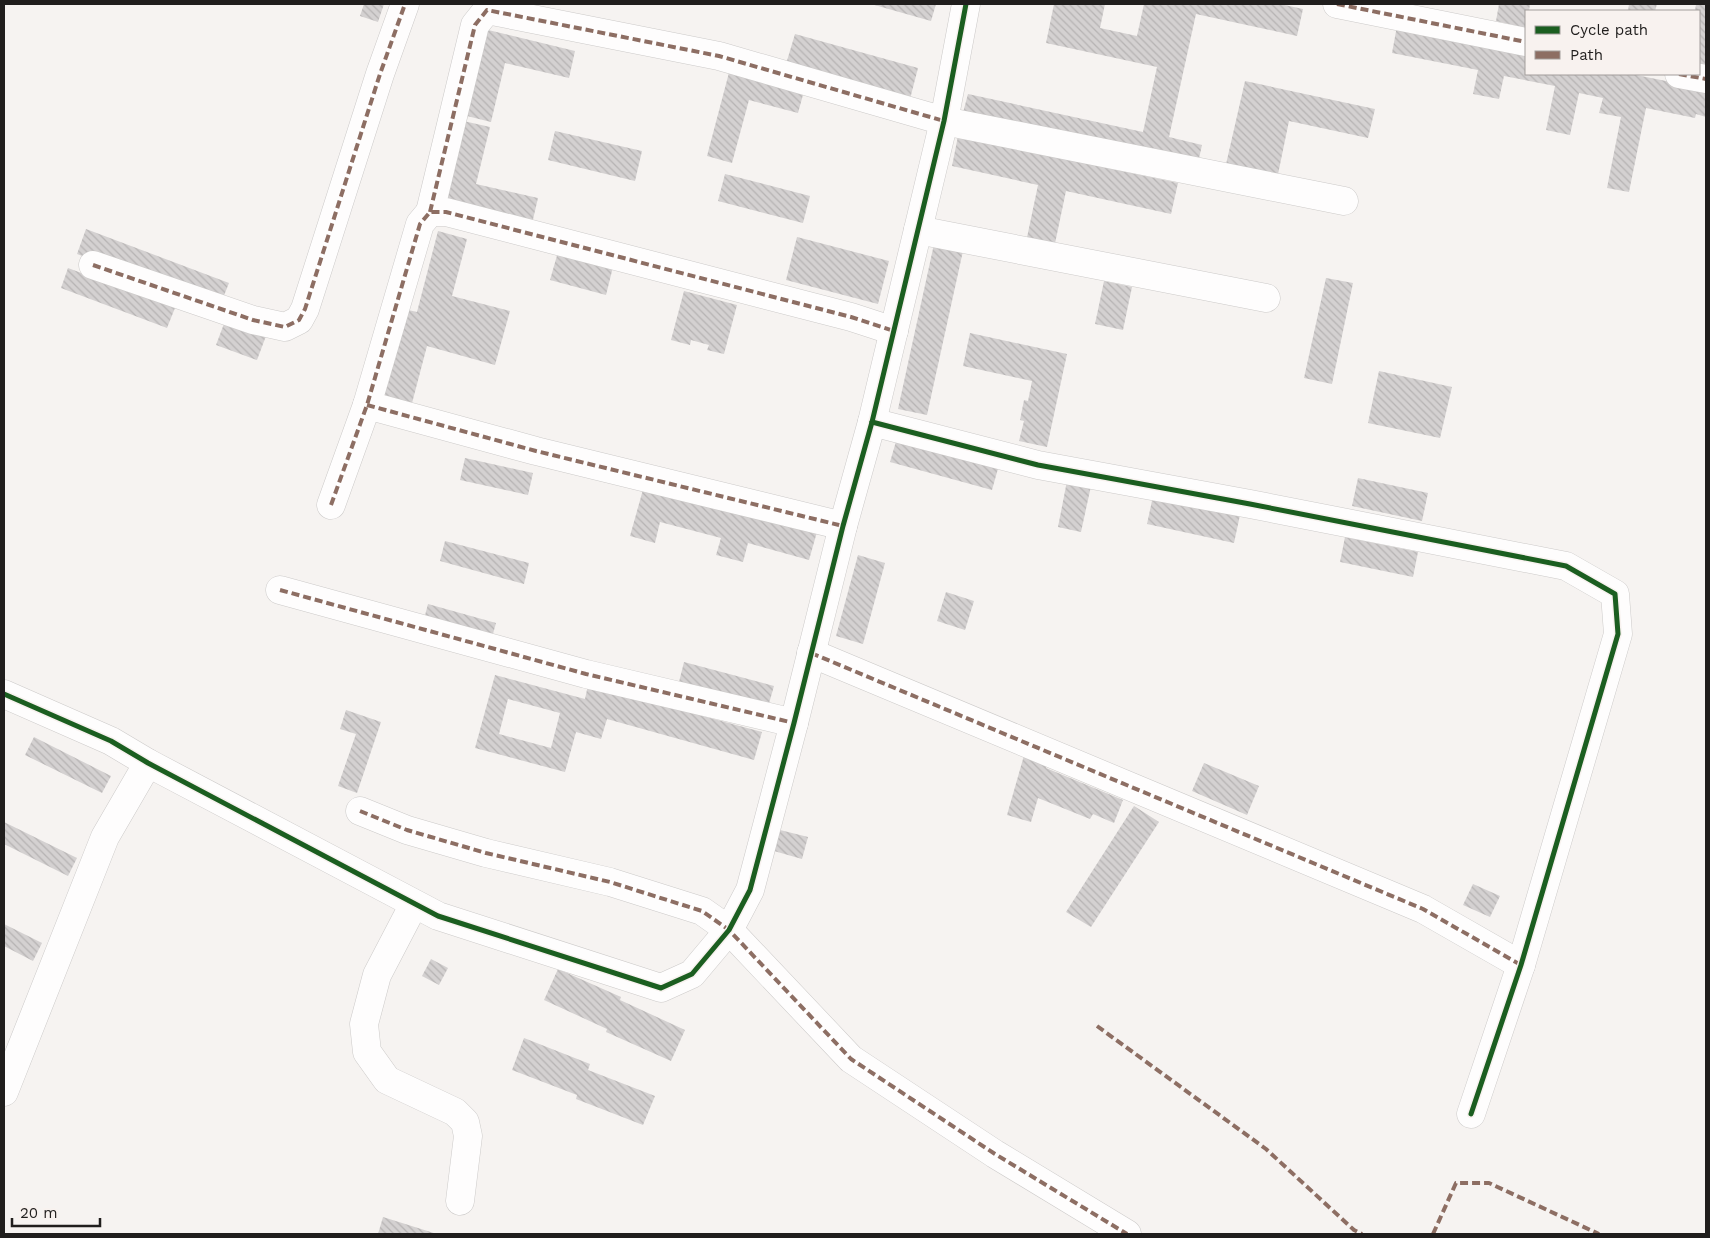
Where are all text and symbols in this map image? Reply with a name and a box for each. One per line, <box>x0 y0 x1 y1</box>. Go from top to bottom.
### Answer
legend <box>1525 10 1700 75</box>
text: Cycle path <box>1570 21 1648 39</box>
text: Path <box>1570 46 1603 64</box>
scale bar <box>12 1196 100 1228</box>
text: 20 m <box>20 1204 58 1222</box>

